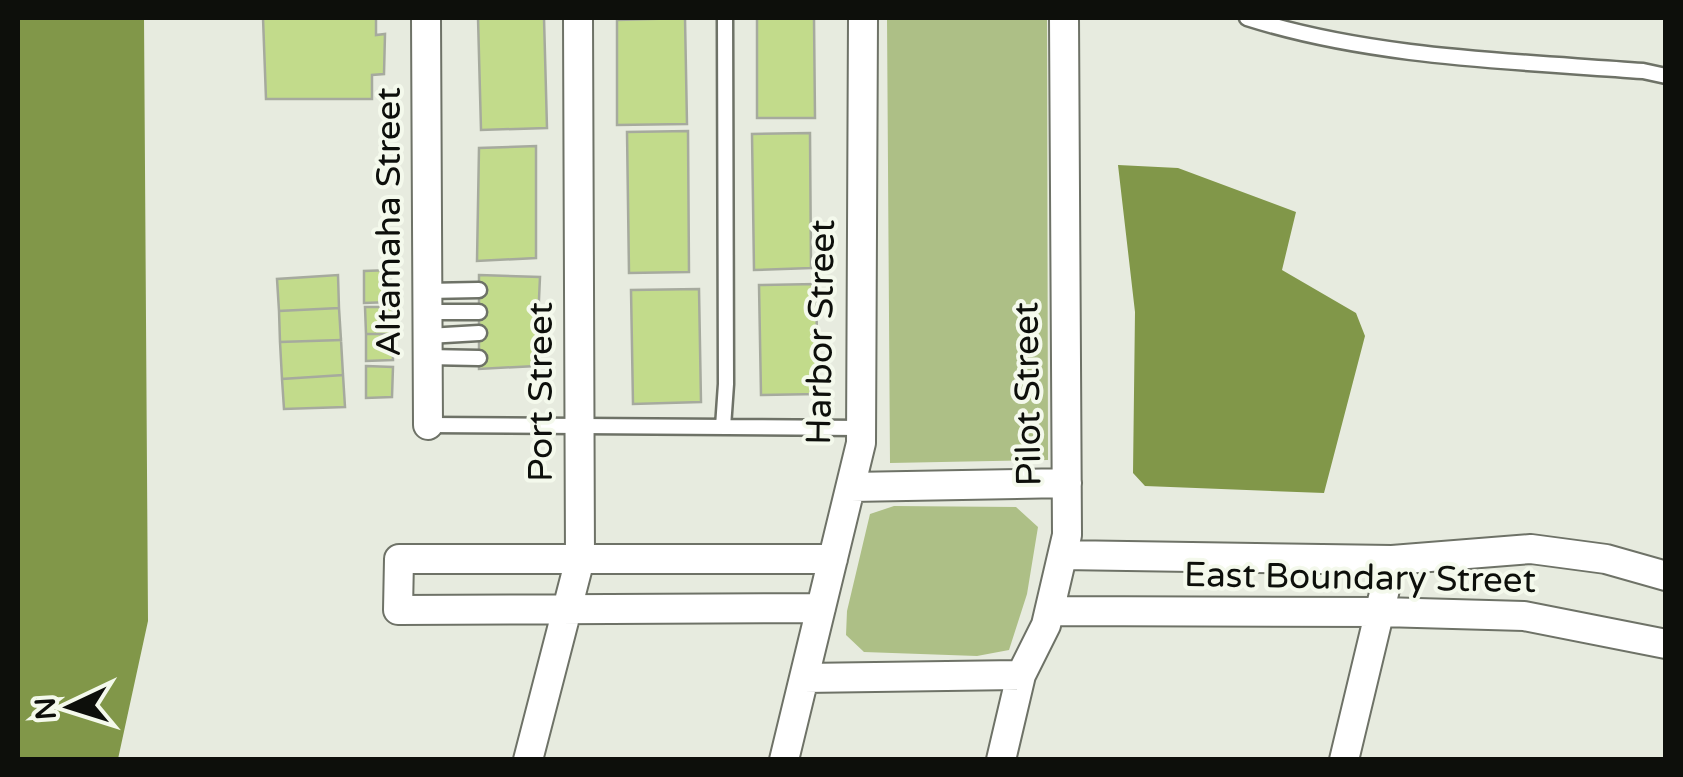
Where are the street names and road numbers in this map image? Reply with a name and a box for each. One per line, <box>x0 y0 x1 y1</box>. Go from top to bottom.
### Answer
street label: Altamaha Street <box>368 87 410 357</box>
street label: Harbor Street <box>798 219 844 445</box>
street label: Pilot Street <box>1005 301 1051 487</box>
street label: Port Street <box>520 302 562 482</box>
street label: East Boundary Street <box>1184 554 1536 602</box>

